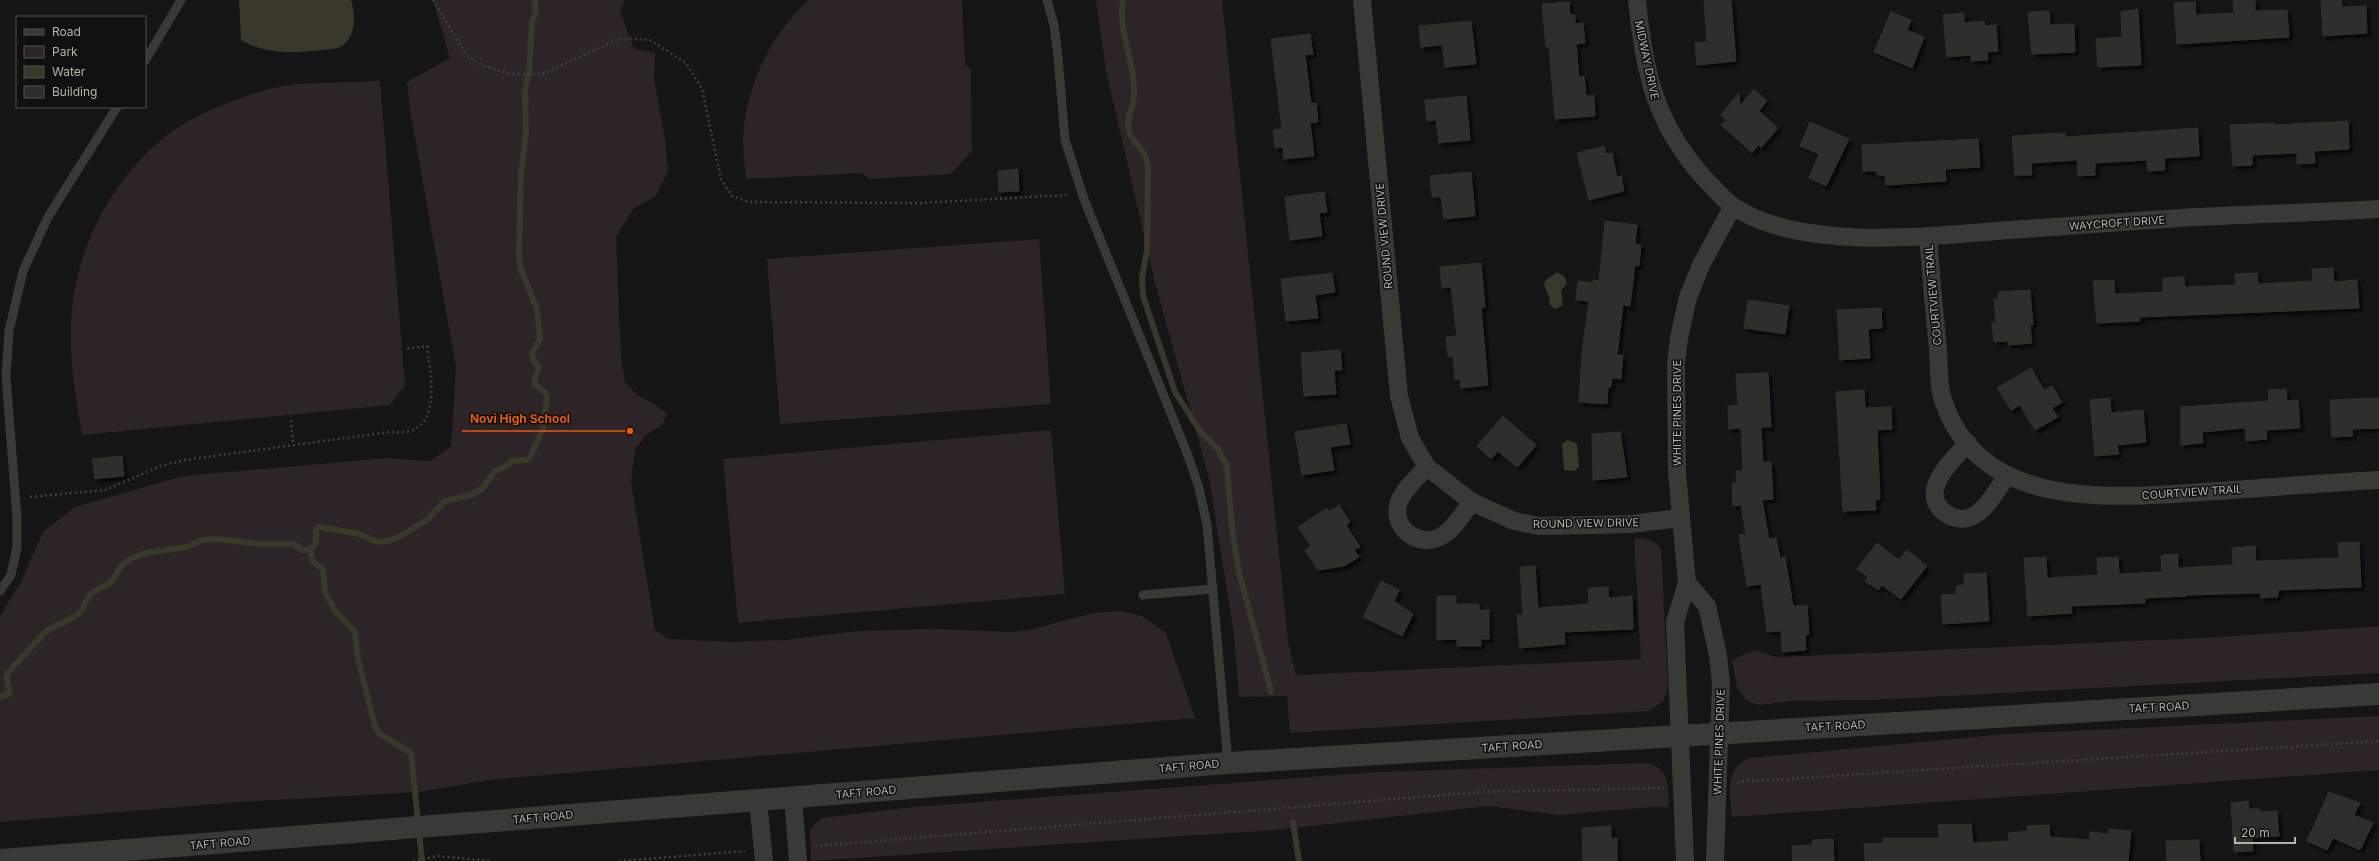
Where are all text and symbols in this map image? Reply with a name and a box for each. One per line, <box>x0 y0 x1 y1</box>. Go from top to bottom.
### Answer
legend <box>16 16 146 108</box>
street label: MIDWAY DRIVE <box>1632 19 1662 101</box>
text: Road <box>52 24 81 39</box>
text: Park <box>52 44 78 59</box>
text: Water <box>52 64 86 79</box>
text: Building <box>52 84 97 99</box>
street label: ROUND VIEW DRIVE <box>1372 182 1396 290</box>
street label: WAYCROFT DRIVE <box>2068 213 2166 233</box>
street label: COURTVIEW TRAIL <box>1922 244 1944 346</box>
street label: WHITE PINES DRIVE <box>1670 360 1684 466</box>
callout: Novi High School <box>462 407 578 431</box>
text: Novi High School <box>470 411 570 426</box>
street label: COURTVIEW TRAIL <box>2141 481 2243 503</box>
street label: ROUND VIEW DRIVE <box>1533 515 1639 531</box>
street label: WHITE PINES DRIVE <box>1710 689 1728 795</box>
street label: TAFT ROAD <box>2128 698 2190 716</box>
street label: TAFT ROAD <box>1804 717 1866 735</box>
street label: TAFT ROAD <box>1481 737 1543 755</box>
street label: TAFT ROAD <box>1158 756 1220 776</box>
street label: TAFT ROAD <box>835 782 897 802</box>
street label: TAFT ROAD <box>512 807 574 827</box>
scale bar <box>2235 819 2295 845</box>
text: 20 m <box>2241 825 2270 840</box>
street label: TAFT ROAD <box>189 833 251 853</box>

